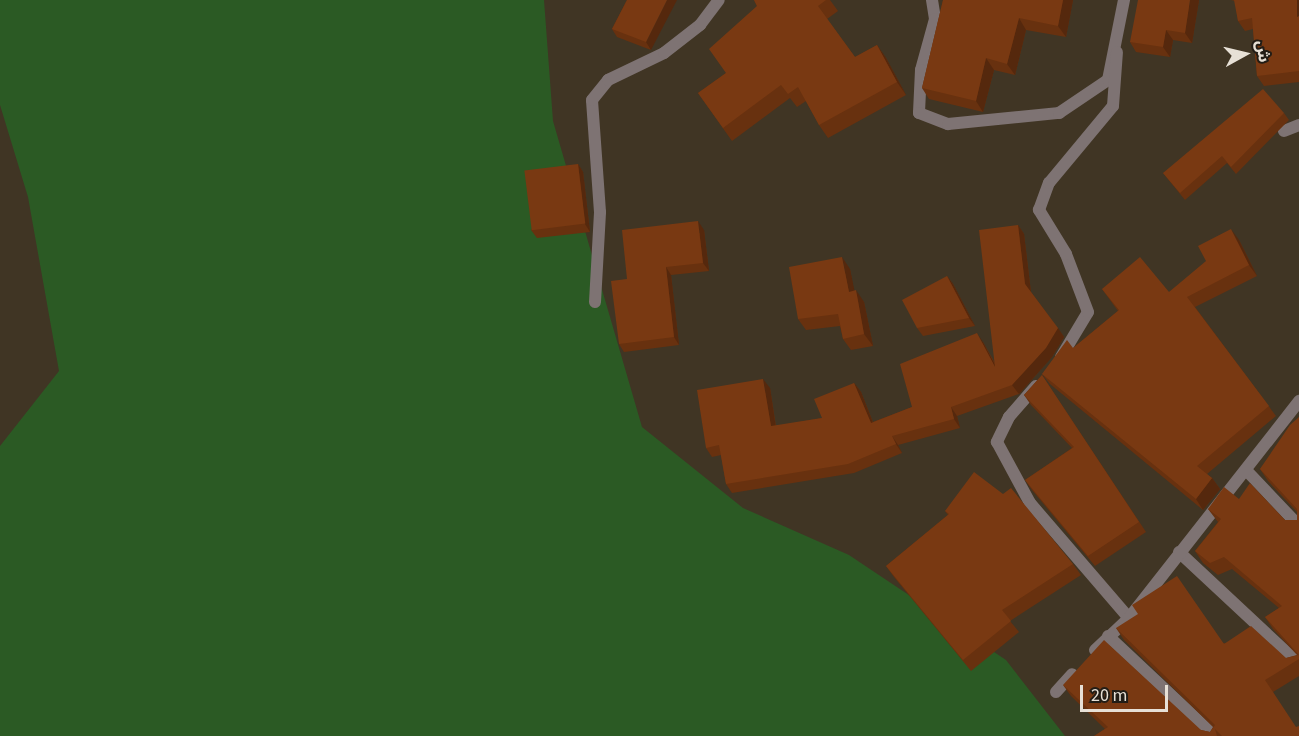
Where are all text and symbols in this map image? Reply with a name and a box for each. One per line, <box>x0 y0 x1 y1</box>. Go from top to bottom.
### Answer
north arrow <box>1215 24 1275 84</box>
text: ش <box>1250 39 1275 64</box>
scale bar <box>1083 673 1172 711</box>
text: 20 m <box>1091 683 1127 708</box>

